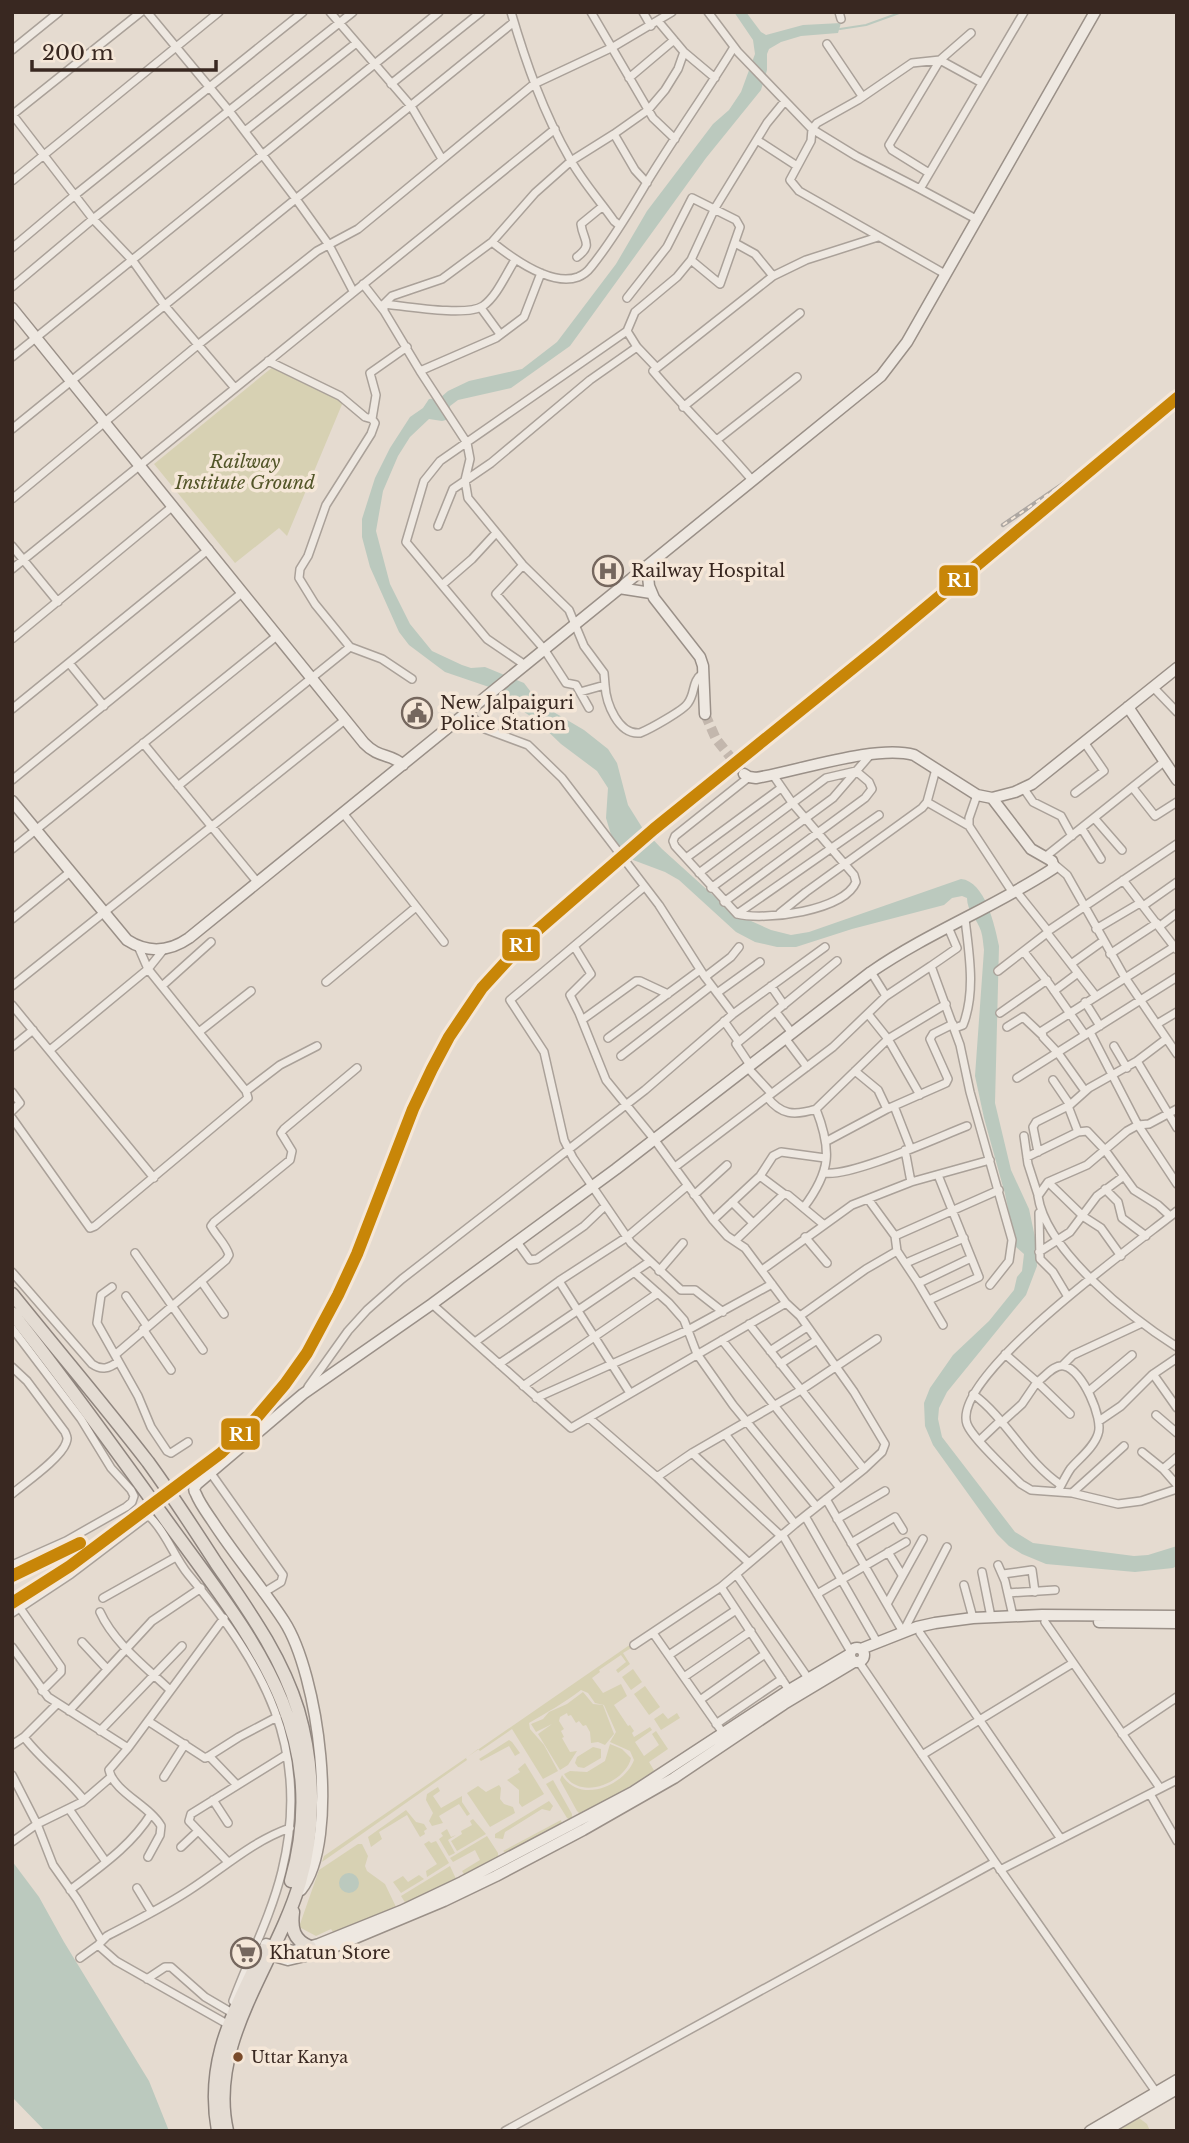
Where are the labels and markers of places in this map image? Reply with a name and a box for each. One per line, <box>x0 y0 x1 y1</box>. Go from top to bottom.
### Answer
hospital icon: Railway Hospital <box>591 554 625 588</box>
place label: Railway Hospital <box>631 560 785 582</box>
place label: New Jalpaiguri Police Station <box>440 692 574 735</box>
public building icon: New Jalpaiguri Police Station <box>400 696 434 730</box>
supermarket icon: Khatun Store <box>229 1936 263 1970</box>
place label: Khatun Store <box>269 1942 391 1964</box>
place label: Uttar Kanya <box>251 2047 348 2067</box>
marker: Uttar Kanya <box>231 2050 245 2064</box>

